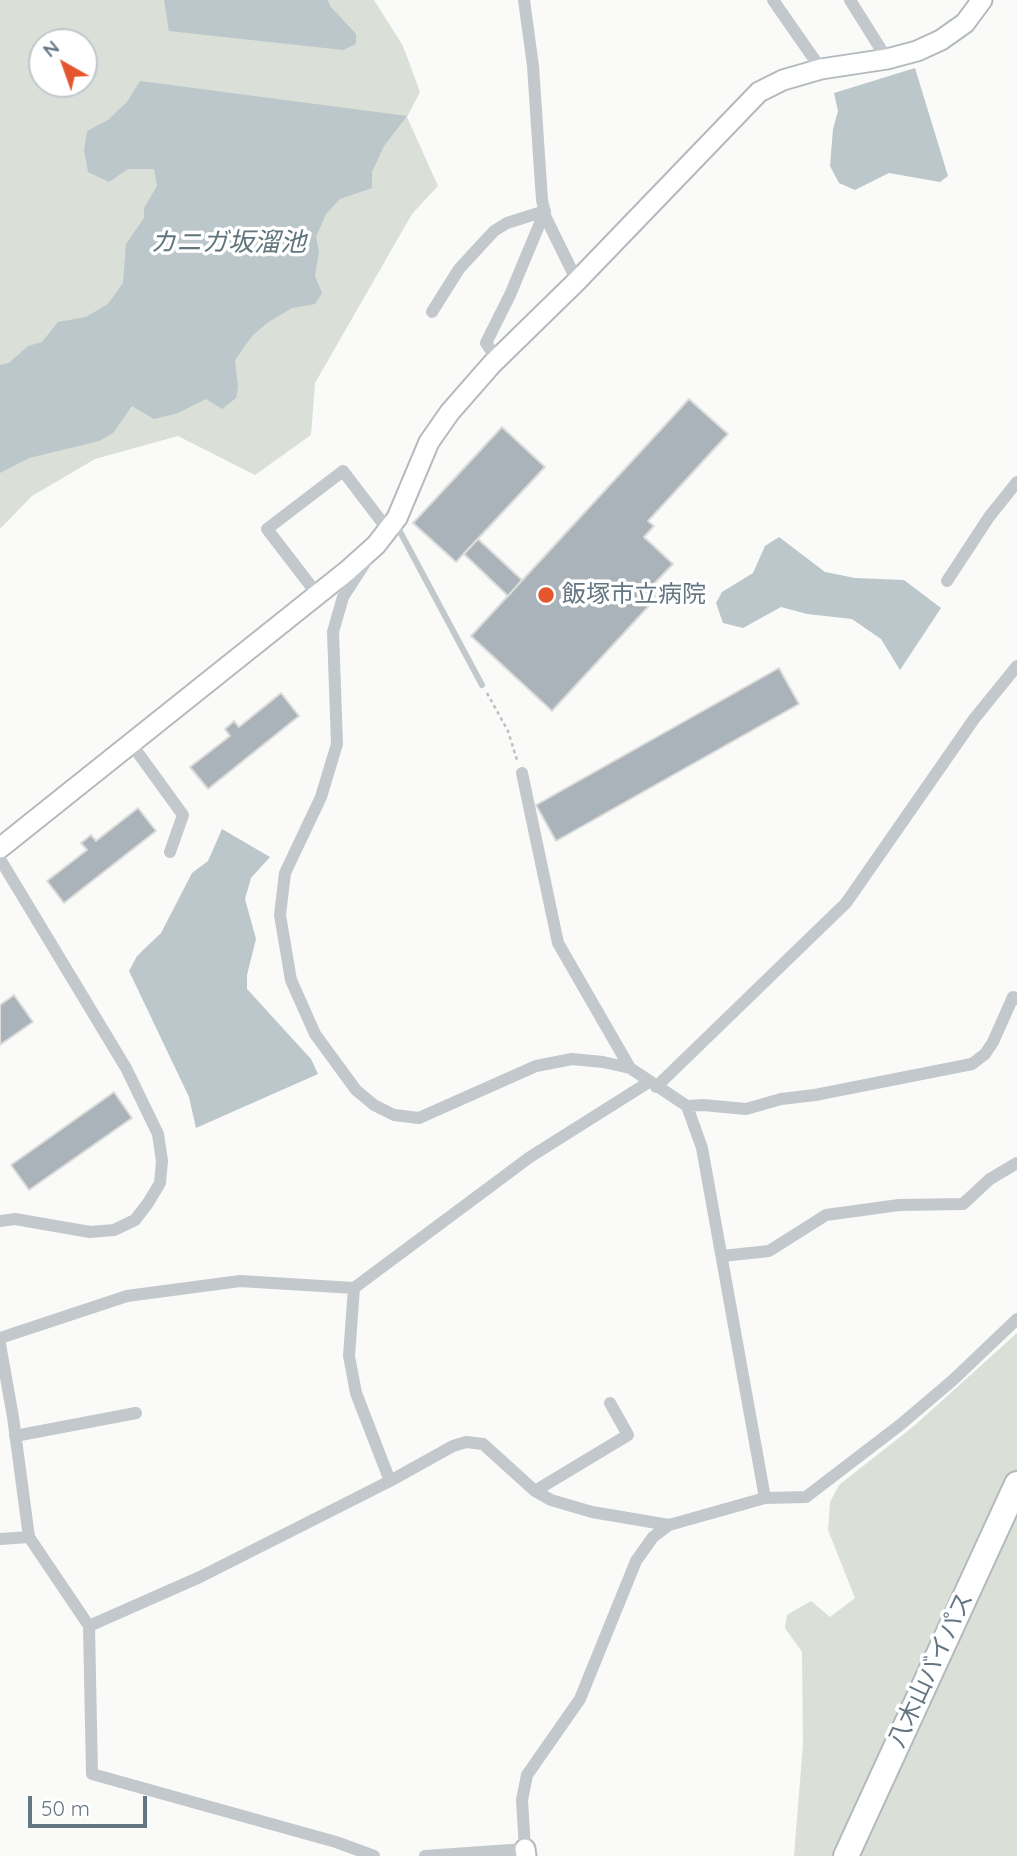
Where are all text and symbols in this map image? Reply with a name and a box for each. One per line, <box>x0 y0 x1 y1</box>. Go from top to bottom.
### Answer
north arrow <box>28 28 98 98</box>
text: N <box>38 35 64 62</box>
water label: カニガ坂溜池 <box>150 227 306 259</box>
place label: 飯塚市立病院 <box>562 581 706 609</box>
marker: 飯塚市立病院 <box>536 585 556 605</box>
street label: 八木山バイパス <box>882 1588 980 1752</box>
scale bar <box>32 1783 150 1827</box>
text: 50 m <box>41 1795 90 1821</box>

